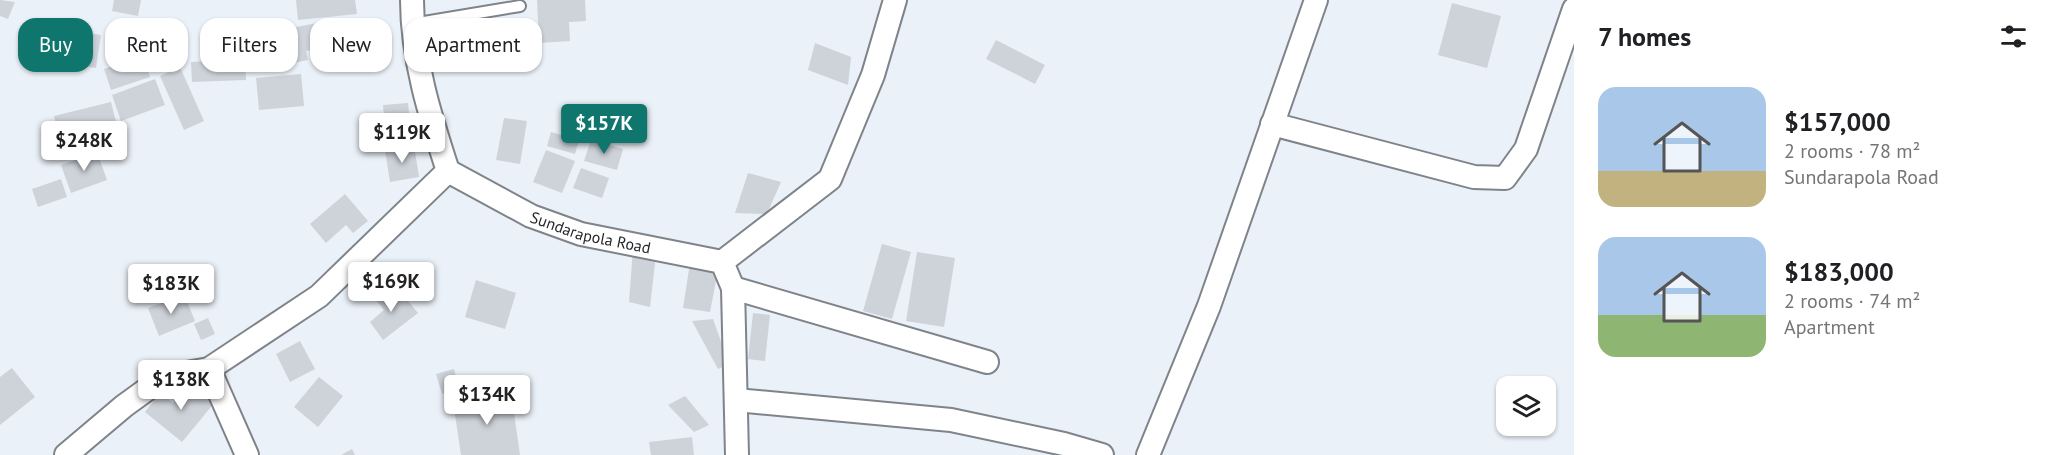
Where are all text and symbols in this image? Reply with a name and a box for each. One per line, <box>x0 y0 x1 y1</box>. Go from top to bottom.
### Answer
chip: Buy <box>18 18 93 72</box>
chip: Rent <box>105 18 188 72</box>
chip: Filters <box>200 18 298 72</box>
chip: New <box>310 18 392 72</box>
chip: Apartment <box>404 18 542 72</box>
text: 7 homes <box>1598 20 1691 53</box>
icon: filters <box>1997 20 2030 53</box>
pin: $157K <box>562 104 646 155</box>
text: $157,000 <box>1784 105 1891 138</box>
text: $157K <box>575 110 633 136</box>
icon: home <box>1646 111 1718 183</box>
pin: $119K <box>360 113 444 164</box>
text: $119K <box>373 119 431 145</box>
pin: $248K <box>42 121 126 172</box>
text: $248K <box>55 127 113 153</box>
text: 2 rooms · 78 m² <box>1784 138 1920 164</box>
text: Sundarapola Road <box>1784 164 1939 190</box>
street label: Sundarapola Road <box>528 207 652 258</box>
text: $183,000 <box>1784 255 1894 288</box>
icon: home <box>1646 261 1718 333</box>
pin: $169K <box>349 262 433 313</box>
pin: $183K <box>129 264 213 315</box>
text: $169K <box>362 268 420 294</box>
text: $183K <box>142 270 200 296</box>
text: 2 rooms · 74 m² <box>1784 288 1920 314</box>
text: Apartment <box>1784 314 1875 340</box>
pin: $138K <box>139 360 223 411</box>
text: $138K <box>152 366 210 392</box>
pin: $134K <box>445 375 529 426</box>
map controls <box>1496 376 1556 436</box>
button: layers <box>1496 376 1556 436</box>
text: $134K <box>458 381 516 407</box>

